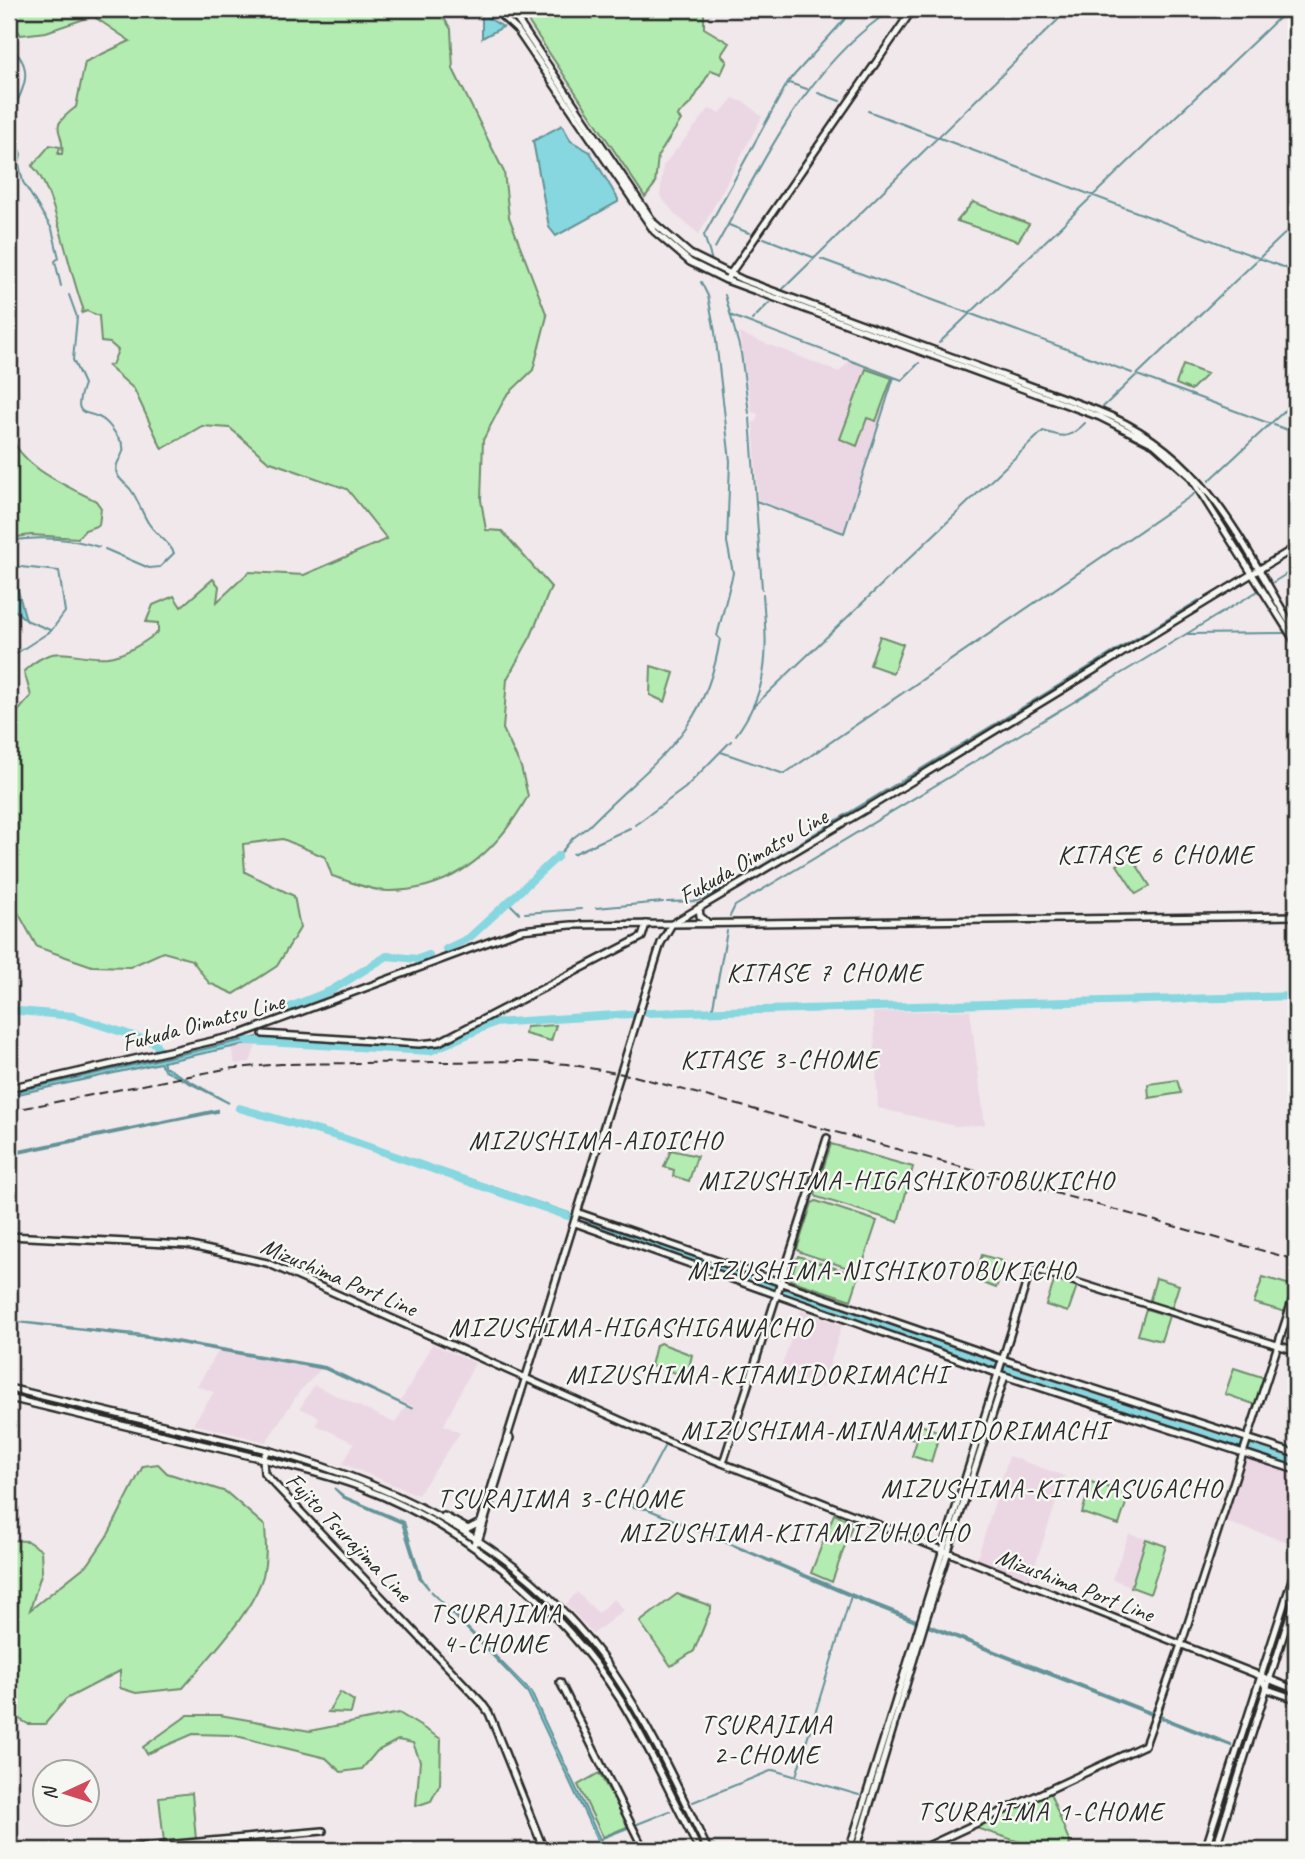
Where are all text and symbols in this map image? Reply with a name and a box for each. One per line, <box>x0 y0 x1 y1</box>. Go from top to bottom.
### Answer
street label: Fukuda Oimatsu Line <box>673 800 835 911</box>
district label: KITASE 6 CHOME <box>1058 838 1256 871</box>
district label: KITASE 7 CHOME <box>727 956 925 989</box>
street label: Fukuda Oimatsu Line <box>119 985 290 1058</box>
district label: KITASE 3-CHOME <box>681 1043 881 1076</box>
district label: MIZUSHIMA-AIOICHO <box>469 1124 724 1157</box>
district label: MIZUSHIMA-HIGASHIKOTOBUKICHO <box>699 1164 1116 1197</box>
street label: Mizushima Port Line <box>257 1231 423 1324</box>
district label: MIZUSHIMA-NISHIKOTOBUKICHO <box>688 1254 1078 1287</box>
district label: MIZUSHIMA-HIGASHIGAWACHO <box>449 1311 815 1344</box>
district label: MIZUSHIMA-KITAMIDORIMACHI <box>566 1358 952 1391</box>
district label: MIZUSHIMA-MINAMIMIDORIMACHI <box>681 1414 1113 1447</box>
street label: Fujito Tsurajima Line <box>280 1466 420 1610</box>
district label: MIZUSHIMA-KITAKASUGACHO <box>881 1472 1224 1505</box>
district label: TSURAJIMA 3-CHOME <box>437 1482 686 1515</box>
district label: MIZUSHIMA-KITAMIZUHOCHO <box>620 1516 971 1549</box>
street label: Mizushima Port Line <box>992 1541 1160 1630</box>
district label: TSURAJIMA 4-CHOME <box>430 1597 562 1660</box>
district label: TSURAJIMA 2-CHOME <box>701 1708 833 1771</box>
north arrow <box>32 1758 102 1828</box>
text: N <box>37 1784 62 1801</box>
district label: TSURAJIMA 1-CHOME <box>917 1795 1166 1828</box>

